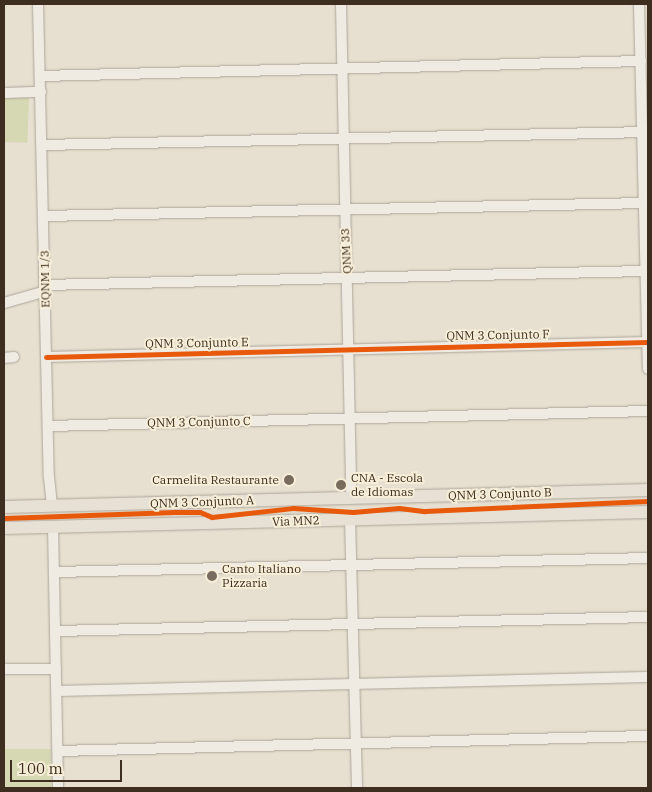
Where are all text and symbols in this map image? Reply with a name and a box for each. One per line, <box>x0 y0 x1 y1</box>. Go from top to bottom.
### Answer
street label: QNM 33 <box>338 228 354 274</box>
street label: EQNM 1/3 <box>37 250 53 308</box>
street label: QNM 3 Conjunto F <box>446 327 550 343</box>
street label: QNM 3 Conjunto E <box>145 335 249 351</box>
street label: QNM 3 Conjunto C <box>147 414 251 430</box>
place label: CNA - Escola de Idiomas <box>351 471 423 499</box>
place label: Carmelita Restaurante <box>152 473 279 487</box>
marker: Carmelita Restaurante <box>283 474 295 486</box>
marker: CNA - Escola de Idiomas <box>335 479 347 491</box>
street label: QNM 3 Conjunto B <box>448 485 552 503</box>
street label: QNM 3 Conjunto A <box>150 493 254 511</box>
street label: Via MN2 <box>272 513 320 529</box>
place label: Canto Italiano Pizzaria <box>222 562 301 590</box>
marker: Canto Italiano Pizzaria <box>206 570 218 582</box>
scale bar <box>12 750 125 782</box>
text: 100 m <box>18 759 63 778</box>

